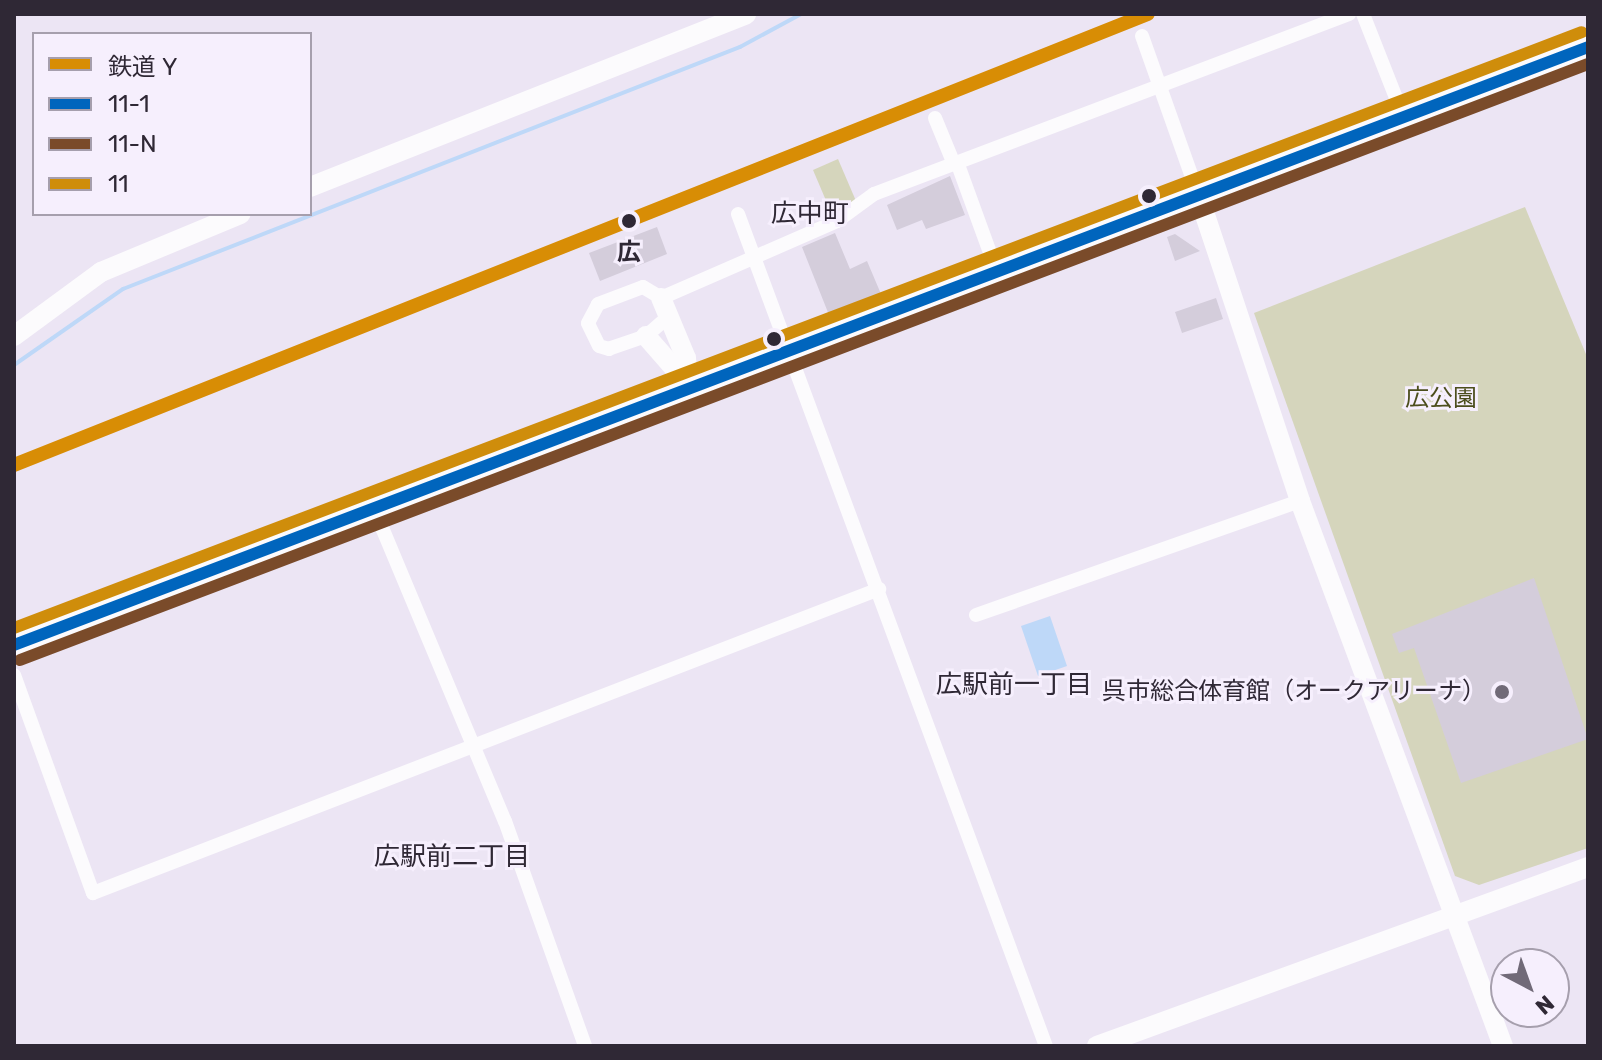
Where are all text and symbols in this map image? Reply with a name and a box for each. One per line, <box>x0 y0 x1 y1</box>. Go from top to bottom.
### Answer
legend <box>32 32 312 216</box>
text: 鉄道 Y <box>108 53 177 81</box>
text: 11-1 <box>108 90 150 118</box>
text: 11-N <box>108 130 157 158</box>
text: 11 <box>108 170 129 198</box>
unlabelled marker <box>1141 188 1157 204</box>
district label: 広中町 <box>771 198 849 230</box>
marker: 広 <box>615 207 643 235</box>
place label: 広 <box>617 239 641 267</box>
unlabelled marker <box>766 331 782 347</box>
park label: 広公園 <box>1405 385 1477 413</box>
district label: 広駅前一丁目 <box>936 669 1092 701</box>
place label: 呉市総合体育館（オークアリーナ） <box>1102 678 1486 706</box>
marker: 呉市総合体育館（オークアリーナ） <box>1493 683 1511 701</box>
district label: 広駅前二丁目 <box>374 841 530 873</box>
north arrow <box>1490 948 1570 1028</box>
text: N <box>1530 990 1560 1020</box>

